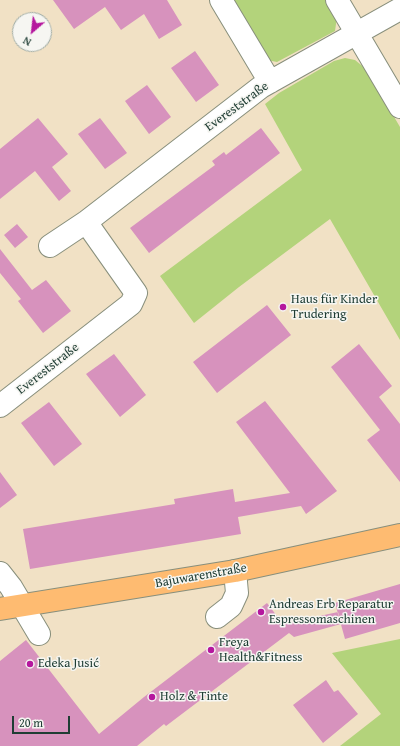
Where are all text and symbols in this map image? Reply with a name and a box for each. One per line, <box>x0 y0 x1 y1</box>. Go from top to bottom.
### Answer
north arrow <box>12 12 52 52</box>
text: N <box>20 33 34 51</box>
street label: Evereststraße <box>202 79 272 135</box>
place label: Haus für Kinder Trudering <box>291 292 377 323</box>
marker: Haus für Kinder Trudering <box>278 302 288 312</box>
street label: Evereststraße <box>14 340 82 398</box>
street label: Bajuwarenstraße <box>154 560 248 592</box>
place label: Andreas Erb Reparatur Espressomaschinen <box>269 597 393 628</box>
marker: Andreas Erb Reparatur Espressomaschinen <box>256 607 266 617</box>
place label: Freya Health&Fitness <box>219 635 302 666</box>
marker: Freya Health&Fitness <box>206 645 216 655</box>
place label: Edeka Jusić <box>38 656 99 672</box>
marker: Edeka Jusić <box>25 659 35 669</box>
place label: Holz & Tinte <box>160 689 228 705</box>
marker: Holz & Tinte <box>147 692 157 702</box>
scale bar <box>14 708 72 734</box>
text: 20 m <box>19 714 43 731</box>

